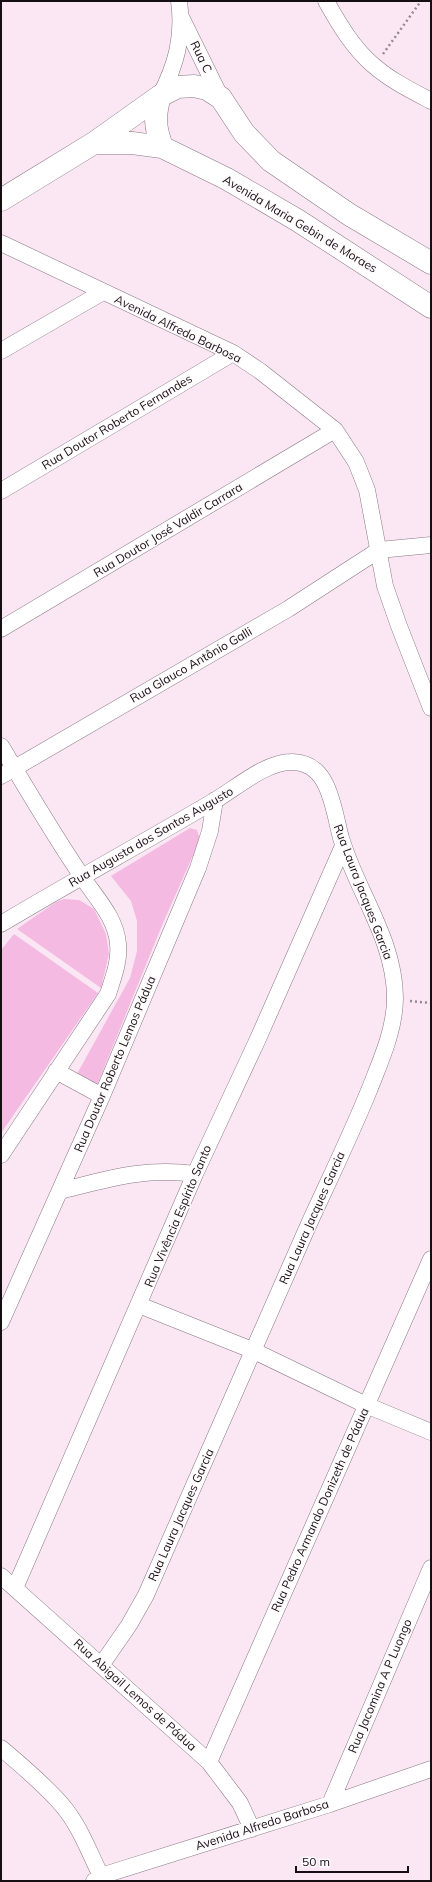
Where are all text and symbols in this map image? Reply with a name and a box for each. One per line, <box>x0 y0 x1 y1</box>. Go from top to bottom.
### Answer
street label: Rua C <box>187 38 216 75</box>
street label: Avenida Maria Gebin de Moraes <box>220 171 380 276</box>
street label: Avenida Alfredo Barbosa <box>112 291 244 366</box>
street label: Rua Doutor Roberto Fernandes <box>39 371 195 472</box>
street label: Rua Doutor José Valdir Carrara <box>91 479 245 580</box>
street label: Rua Glauco Antônio Galli <box>127 623 255 706</box>
street label: Rua Augusta dos Santos Augusto <box>66 783 236 890</box>
street label: Rua Laura Jacques Garcia <box>331 822 396 962</box>
street label: Rua Doutor Roberto Lemos Pádua <box>70 973 159 1154</box>
street label: Rua Vivência Espírito Santo <box>141 1142 214 1289</box>
street label: Rua Laura Jacques Garcia <box>275 1149 348 1287</box>
street label: Rua Pedro Armando Donizeth de Pádua <box>268 1405 372 1614</box>
street label: Rua Laura Jacques Garcia <box>144 1446 217 1584</box>
street label: Rua Jacomina A P Luongo <box>344 1616 415 1755</box>
street label: Rua Abigail Lemos de Pádua <box>71 1635 200 1754</box>
street label: Avenida Alfredo Barbosa <box>193 1796 330 1853</box>
scale bar <box>296 1848 408 1874</box>
text: 50 m <box>302 1854 330 1869</box>

